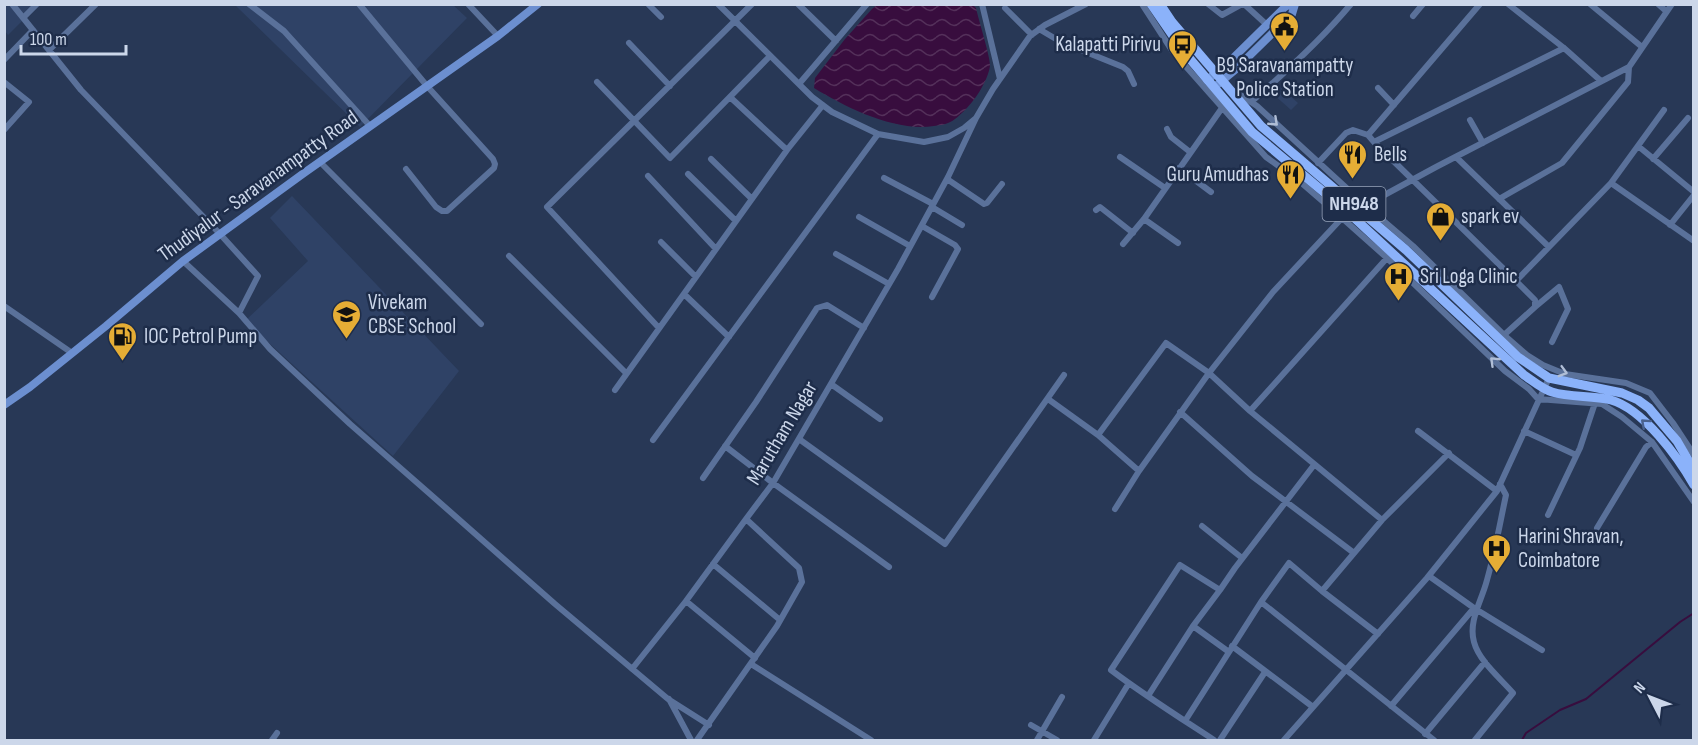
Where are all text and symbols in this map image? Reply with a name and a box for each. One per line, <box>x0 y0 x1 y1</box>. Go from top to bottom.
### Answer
public building icon: B9 Saravanampatty Police Station <box>1269 10 1301 52</box>
scale bar <box>21 18 126 56</box>
bus stop icon: Kalapatti Pirivu <box>1166 28 1198 70</box>
text: 100 m <box>30 29 67 50</box>
place label: Kalapatti Pirivu <box>1055 32 1161 57</box>
place label: B9 Saravanampatty Police Station <box>1217 53 1353 102</box>
street label: Thudiyalur - Saravanampatty Road <box>153 105 363 267</box>
one-way arrow <box>1268 115 1278 126</box>
restaurant icon: Bells <box>1337 138 1369 180</box>
place label: Bells <box>1374 142 1407 167</box>
restaurant icon: Guru Amudhas <box>1274 158 1306 200</box>
place label: Guru Amudhas <box>1167 162 1269 187</box>
road number: NH948 <box>1322 187 1386 221</box>
shop icon: spark ev <box>1424 200 1456 242</box>
place label: spark ev <box>1461 204 1519 229</box>
hospital icon: Sri Loga Clinic <box>1383 260 1415 302</box>
place label: Sri Loga Clinic <box>1420 264 1518 289</box>
place label: Vivekam CBSE School <box>368 290 456 339</box>
school or university icon: Vivekam CBSE School <box>331 298 363 340</box>
fuel station icon: IOC Petrol Pump <box>107 320 139 362</box>
place label: IOC Petrol Pump <box>144 324 257 349</box>
one-way arrow <box>1491 357 1502 368</box>
one-way arrow <box>1557 365 1567 378</box>
street label: Marutham Nagar <box>741 377 823 489</box>
one-way arrow <box>1641 419 1652 430</box>
place label: Harini Shravan, Coimbatore <box>1518 524 1623 573</box>
hospital icon: Harini Shravan, Coimbatore <box>1481 532 1513 574</box>
north arrow <box>1620 667 1680 727</box>
text: N <box>1630 678 1650 697</box>

